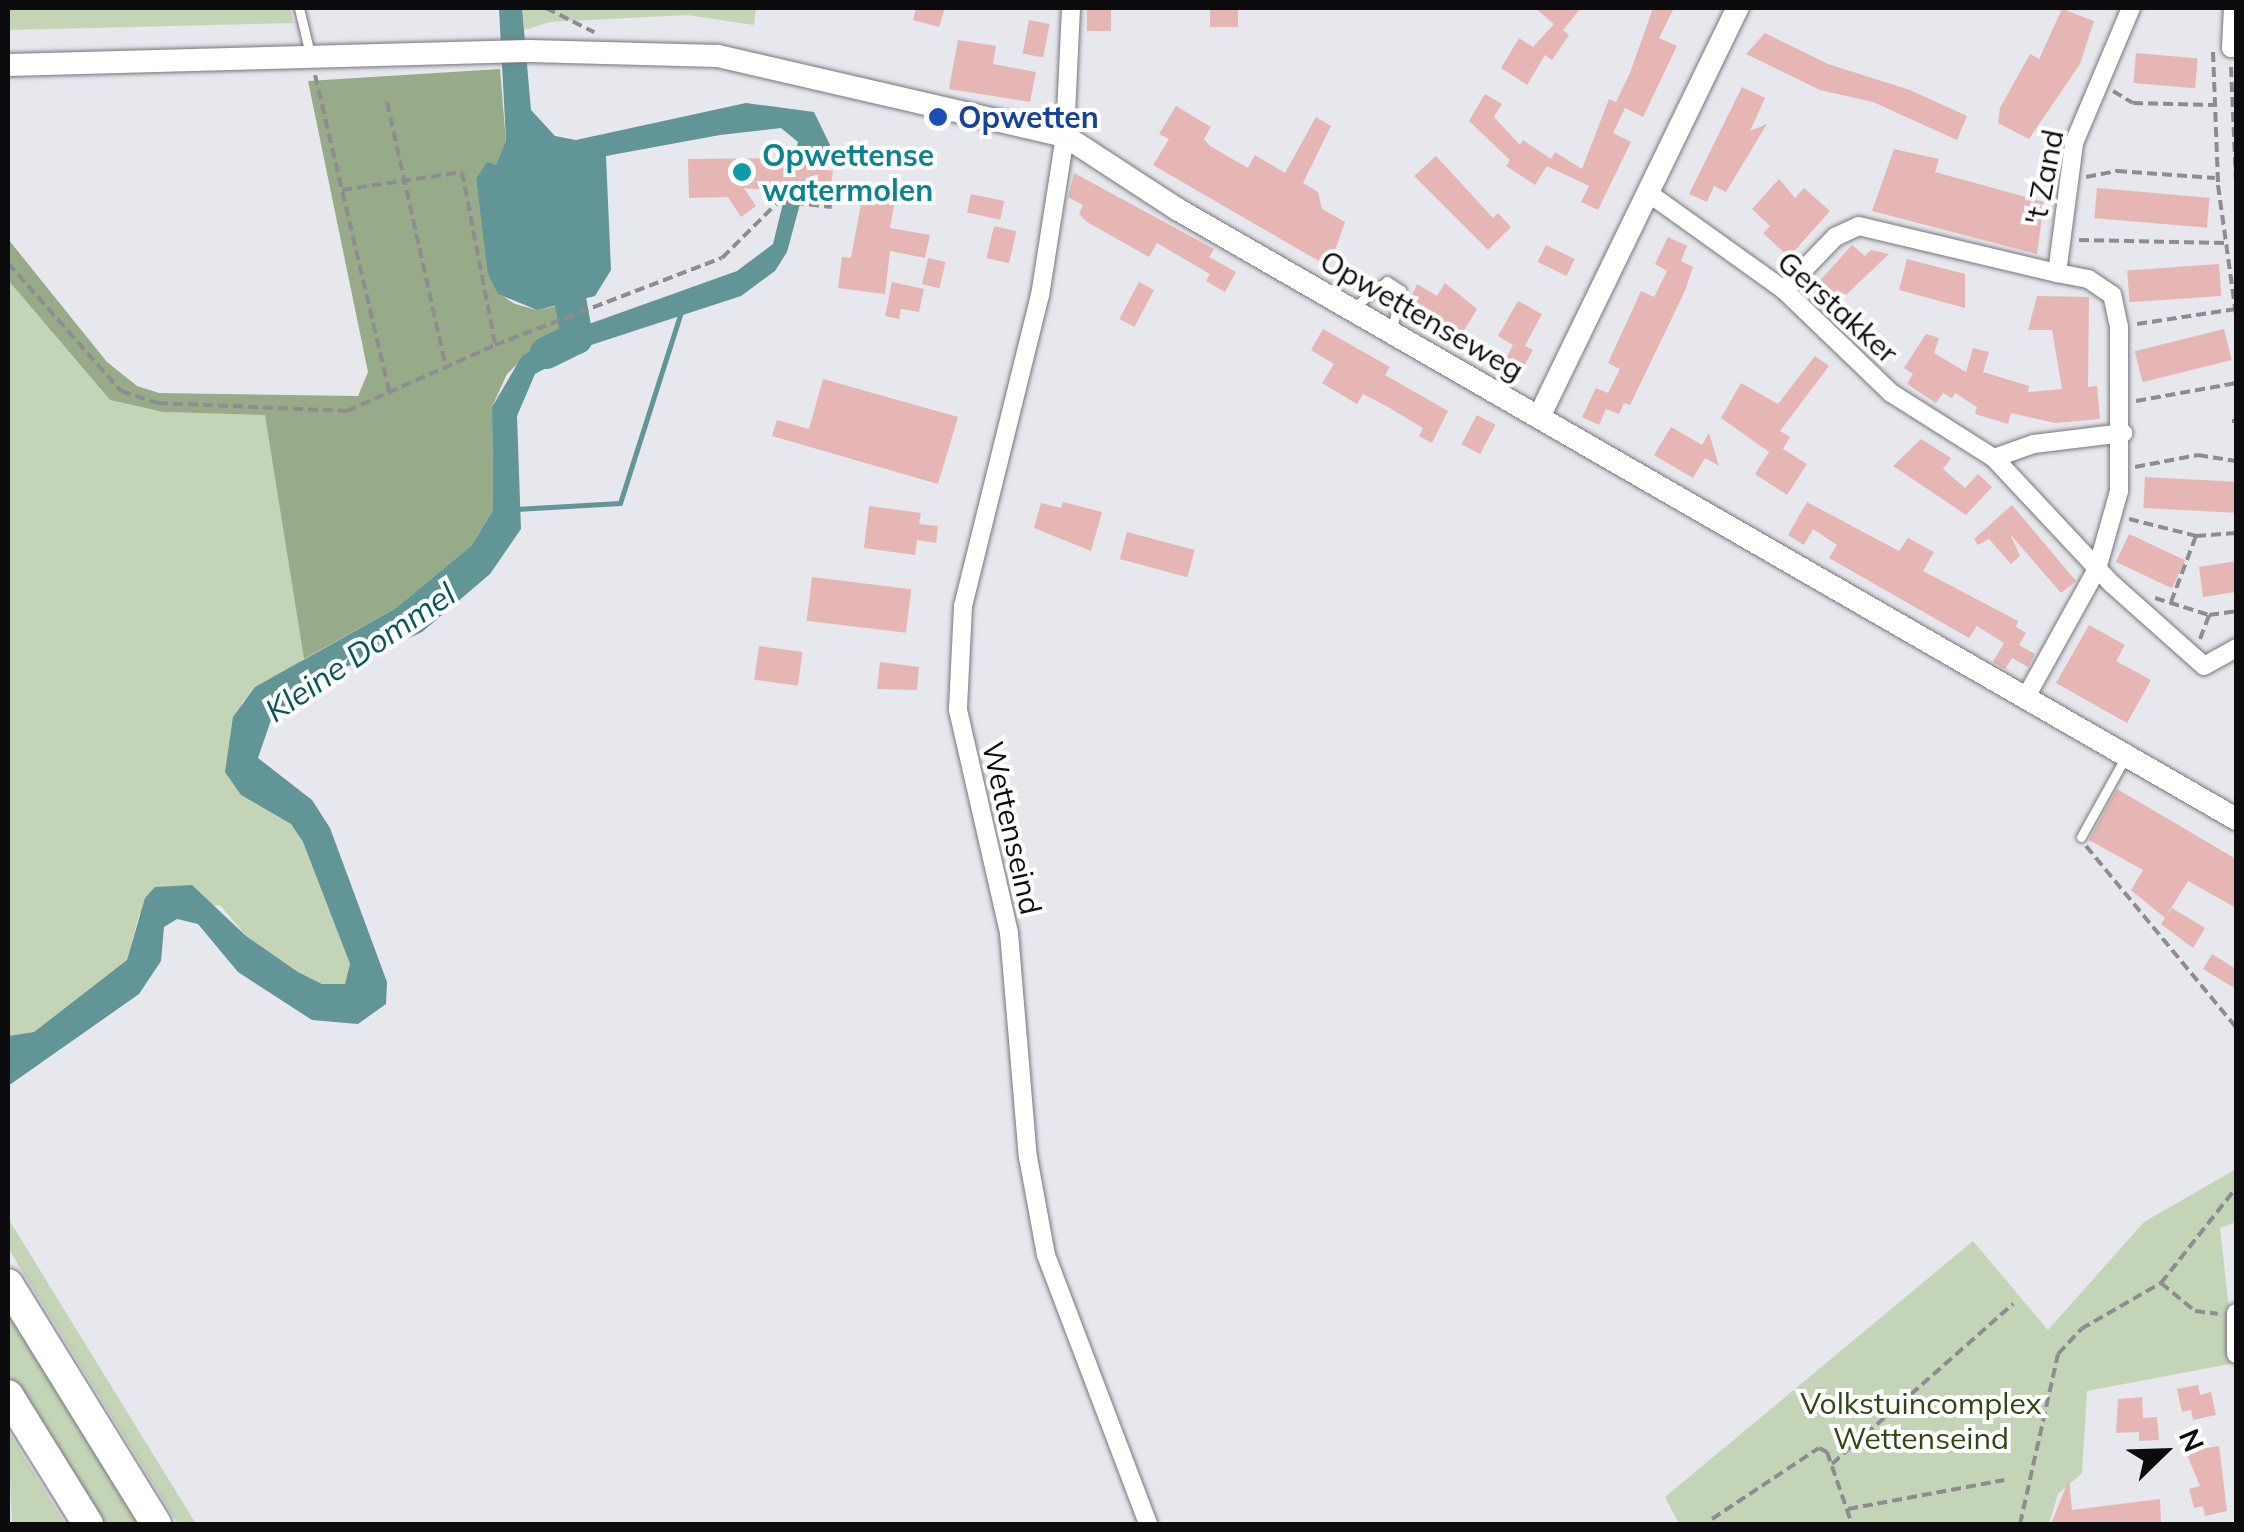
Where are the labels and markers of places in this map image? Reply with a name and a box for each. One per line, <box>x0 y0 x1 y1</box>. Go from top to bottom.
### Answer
place label: Opwetten <box>958 99 1099 135</box>
marker: Opwetten <box>927 106 949 128</box>
place label: Opwettense watermolen <box>762 137 934 208</box>
marker: Opwettense watermolen <box>731 161 753 183</box>

